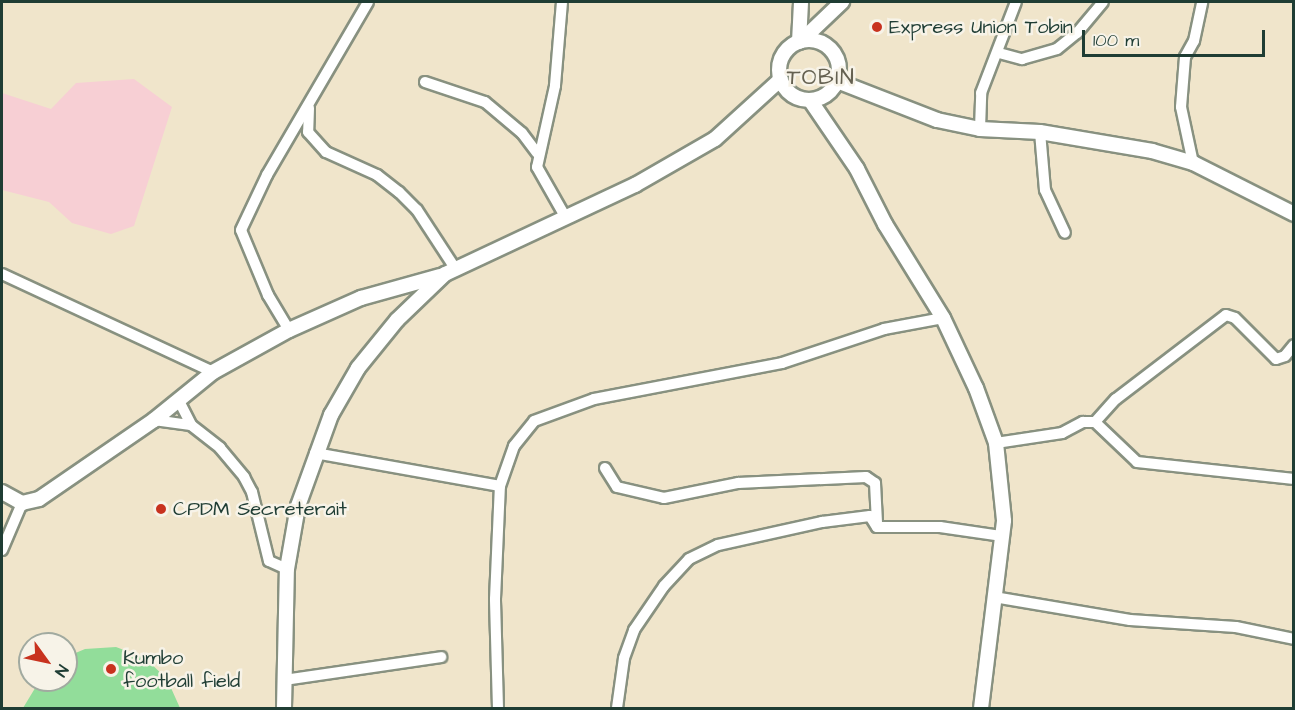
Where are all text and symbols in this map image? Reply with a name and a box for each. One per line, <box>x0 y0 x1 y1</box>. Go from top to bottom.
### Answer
place label: Express Union Tobin <box>889 15 1073 39</box>
scale bar <box>1085 18 1268 56</box>
marker: Express Union Tobin <box>870 20 884 34</box>
text: 100 m <box>1093 28 1139 53</box>
district label: TOBIN <box>787 65 855 91</box>
place label: CPDM Secreterait <box>173 497 347 521</box>
marker: CPDM Secreterait <box>154 502 168 516</box>
north arrow <box>18 632 78 692</box>
place label: Kumbo football field <box>123 646 240 693</box>
text: N <box>49 661 73 681</box>
marker: Kumbo football field <box>104 662 118 676</box>

